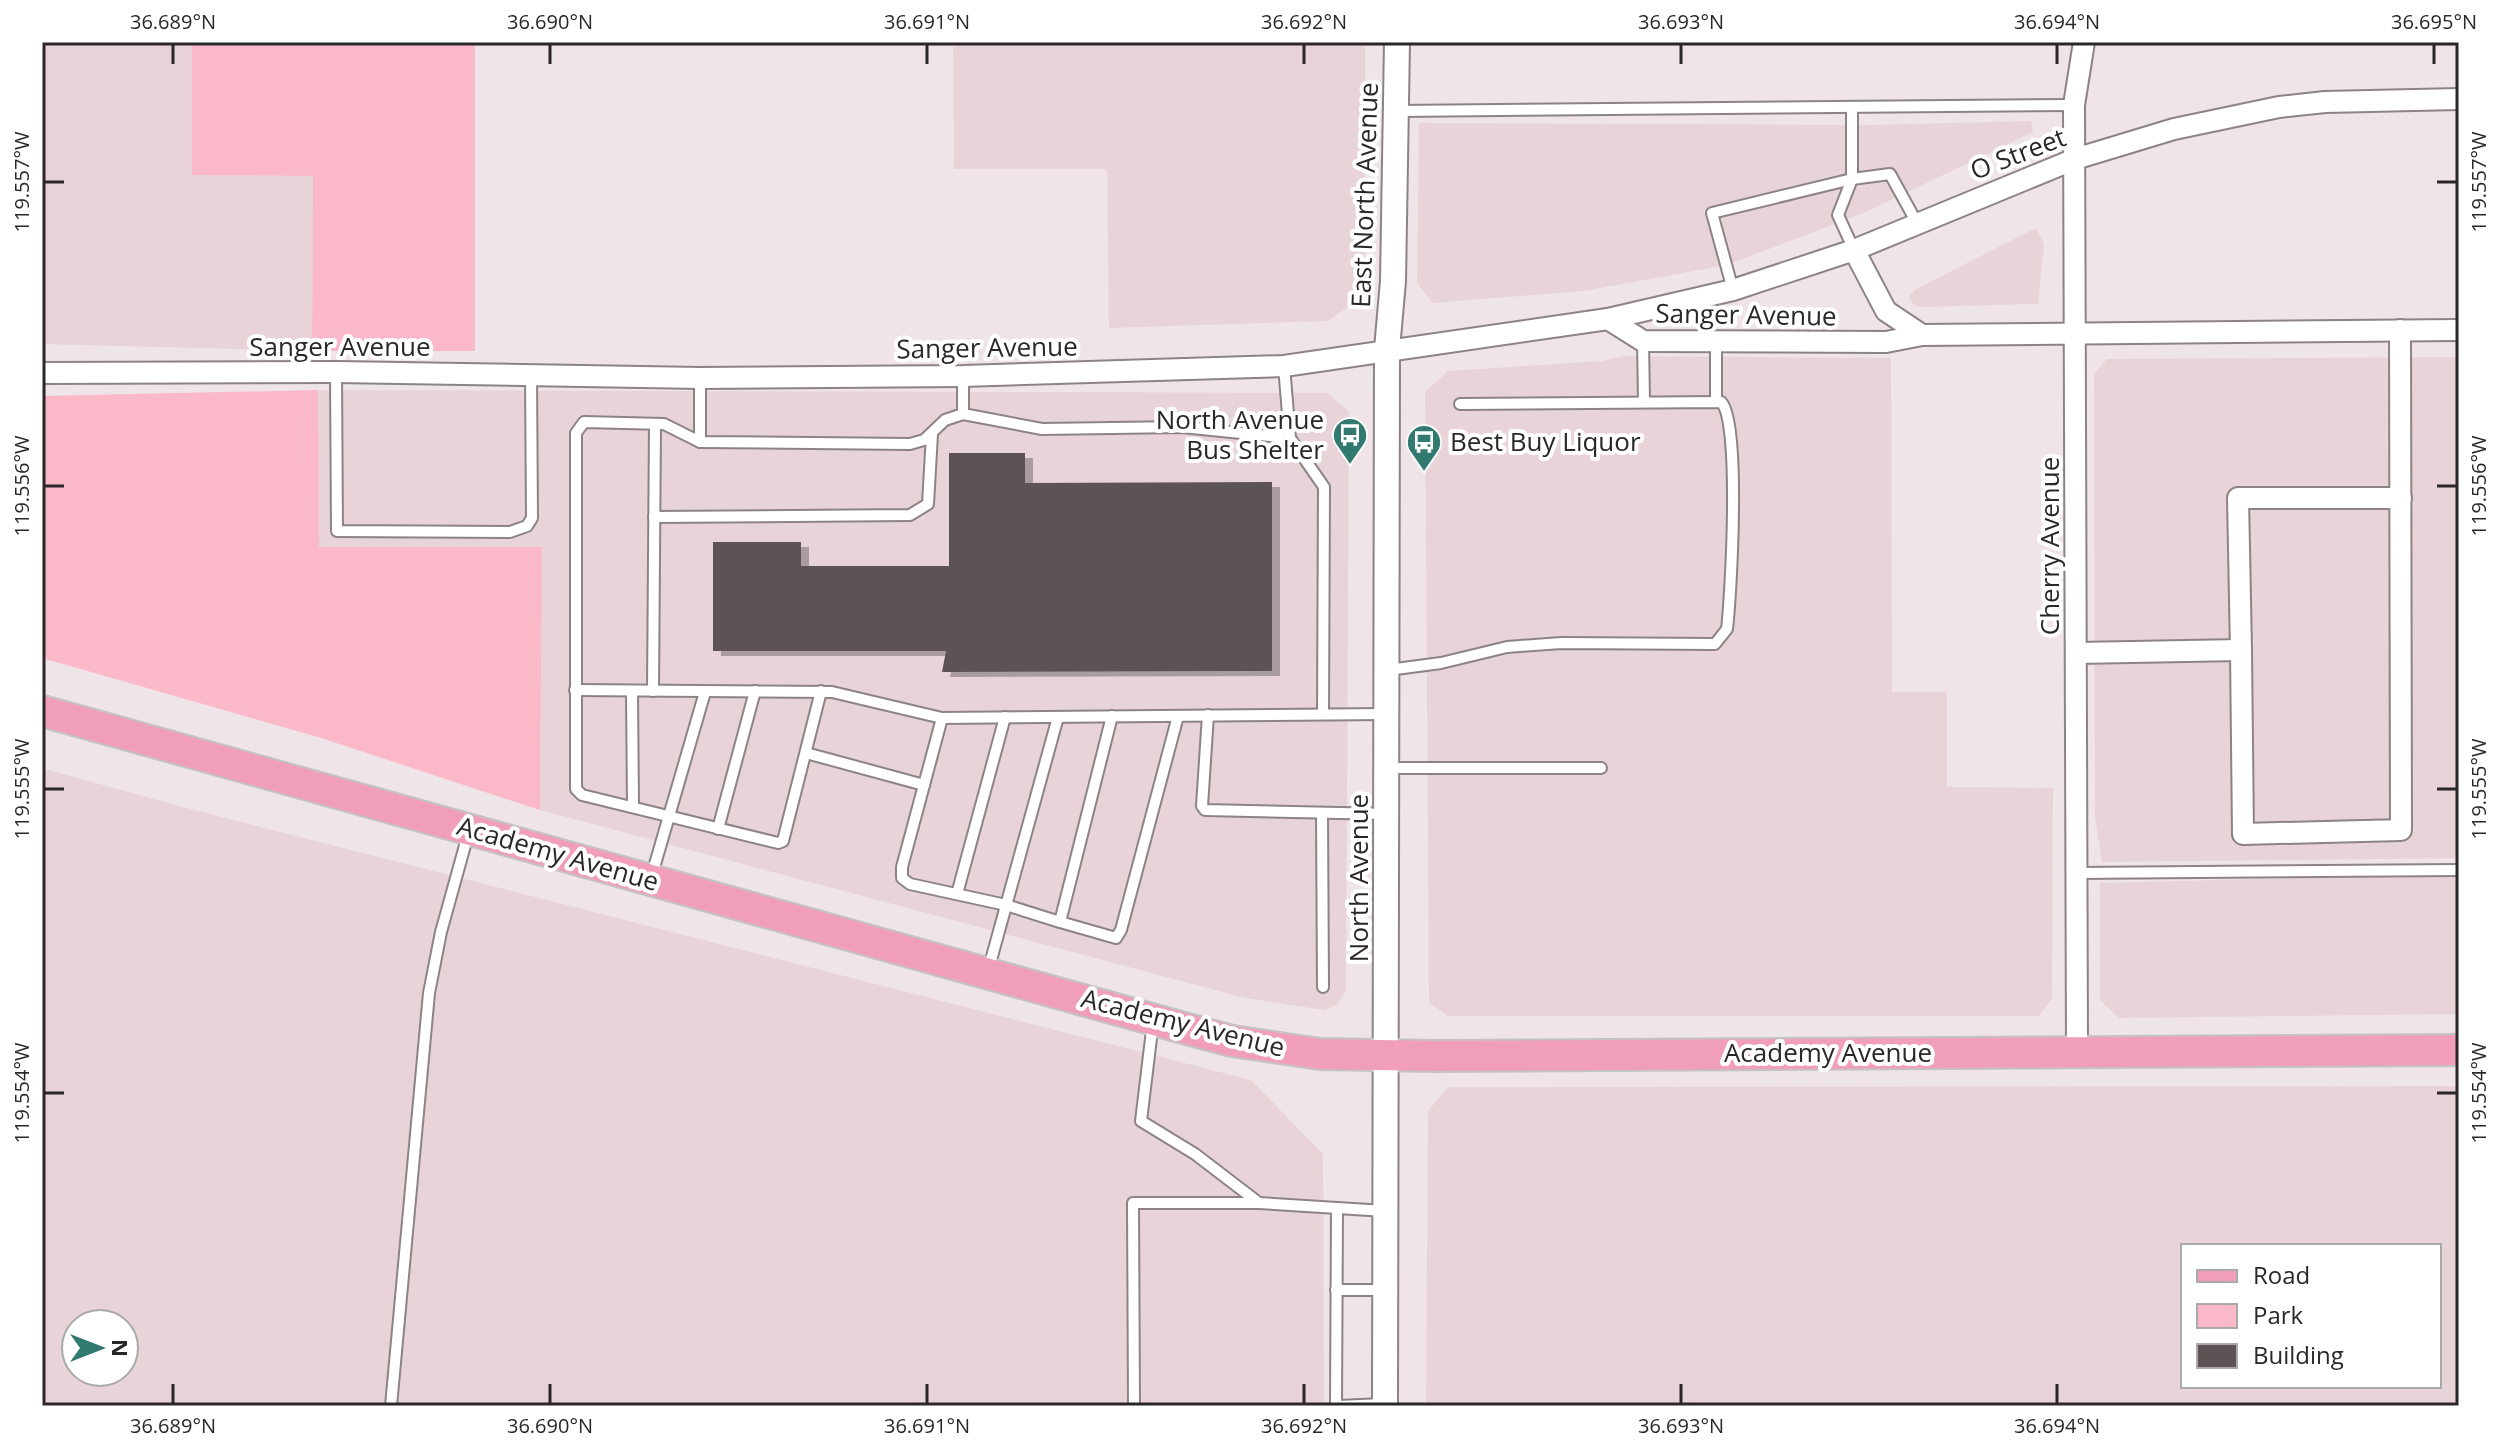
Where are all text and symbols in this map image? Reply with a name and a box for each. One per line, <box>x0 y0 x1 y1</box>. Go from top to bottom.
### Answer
text: 36.689°N <box>130 8 216 35</box>
text: 36.690°N <box>507 8 593 35</box>
text: 36.691°N <box>884 8 970 35</box>
text: 36.692°N <box>1261 8 1347 35</box>
text: 36.693°N <box>1638 8 1724 35</box>
text: 36.694°N <box>2014 8 2100 35</box>
text: 36.695°N <box>2391 8 2477 35</box>
street label: East North Avenue <box>1342 82 1386 308</box>
street label: O Street <box>1965 118 2071 188</box>
text: 119.557°W <box>8 131 35 232</box>
text: 119.557°W <box>2465 131 2492 232</box>
street label: Sanger Avenue <box>1655 294 1837 334</box>
street label: Sanger Avenue <box>896 327 1078 367</box>
street label: Sanger Avenue <box>249 328 431 364</box>
place label: North Avenue Bus Shelter <box>1156 401 1324 467</box>
bus stop icon: North Avenue Bus Shelter <box>1331 416 1369 466</box>
bus stop icon: Best Buy Liquor <box>1405 423 1443 473</box>
place label: Best Buy Liquor <box>1450 423 1641 459</box>
text: 119.556°W <box>8 435 35 536</box>
text: 119.556°W <box>2465 435 2492 536</box>
street label: Cherry Avenue <box>2031 457 2067 635</box>
text: 119.555°W <box>8 738 35 839</box>
text: 119.555°W <box>2465 738 2492 839</box>
street label: North Avenue <box>1340 794 1376 962</box>
street label: Academy Avenue <box>453 807 663 899</box>
street label: Academy Avenue <box>1078 979 1289 1065</box>
street label: Academy Avenue <box>1724 1034 1932 1070</box>
text: 119.554°W <box>8 1042 35 1143</box>
text: 119.554°W <box>2465 1042 2492 1143</box>
legend <box>2181 1244 2441 1388</box>
text: Road <box>2253 1258 2310 1291</box>
text: Park <box>2253 1298 2304 1331</box>
north arrow <box>60 1308 140 1388</box>
text: Building <box>2253 1338 2344 1371</box>
text: N <box>106 1339 136 1357</box>
text: 36.689°N <box>130 1412 216 1439</box>
text: 36.690°N <box>507 1412 593 1439</box>
text: 36.691°N <box>884 1412 970 1439</box>
text: 36.692°N <box>1261 1412 1347 1439</box>
text: 36.693°N <box>1638 1412 1724 1439</box>
text: 36.694°N <box>2014 1412 2100 1439</box>

